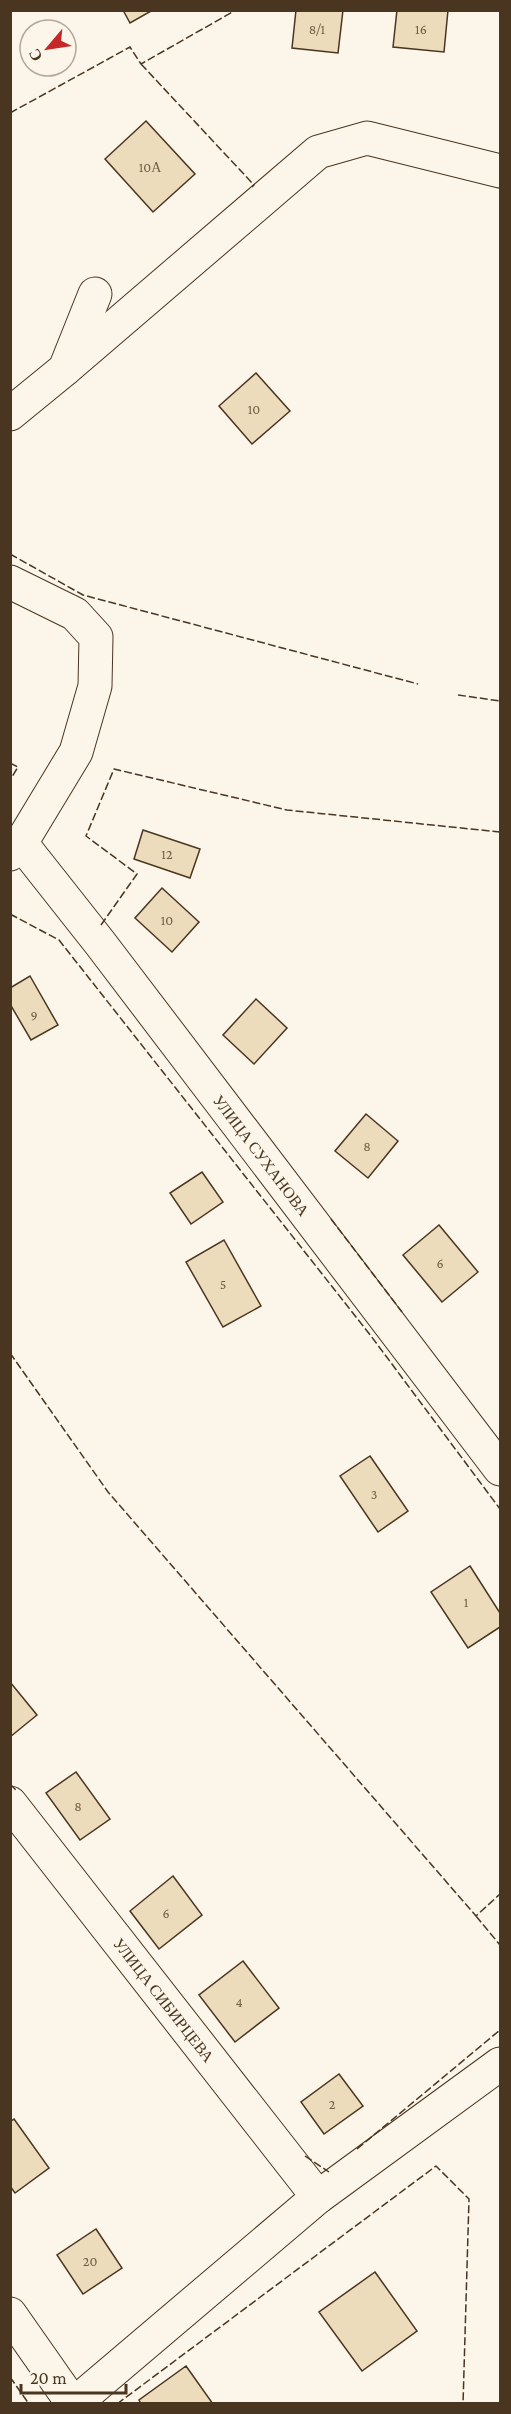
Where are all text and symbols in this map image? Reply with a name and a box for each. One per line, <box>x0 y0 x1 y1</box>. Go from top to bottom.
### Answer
north arrow <box>18 18 78 78</box>
house number: 8/1 <box>309 21 326 37</box>
house number: 16 <box>415 21 427 37</box>
text: С <box>25 46 46 64</box>
house number: 10А <box>139 159 162 175</box>
house number: 10 <box>248 401 260 417</box>
house number: 12 <box>161 846 173 862</box>
house number: 10 <box>161 912 173 928</box>
house number: 9 <box>30 1007 38 1023</box>
street label: УЛИЦА СУХАНОВА <box>210 1092 313 1220</box>
house number: 8 <box>363 1138 371 1154</box>
house number: 6 <box>436 1255 444 1271</box>
house number: 5 <box>220 1276 226 1292</box>
house number: 3 <box>371 1486 377 1502</box>
house number: 1 <box>464 1594 469 1610</box>
house number: 8 <box>74 1798 82 1814</box>
house number: 6 <box>162 1905 170 1921</box>
street label: УЛИЦА СИБИРЦЕВА <box>110 1935 218 2066</box>
house number: 4 <box>235 1994 243 2010</box>
house number: 2 <box>329 2096 336 2112</box>
house number: 20 <box>83 2253 97 2269</box>
scale bar <box>21 2357 126 2395</box>
text: 20 m <box>30 2368 67 2388</box>

